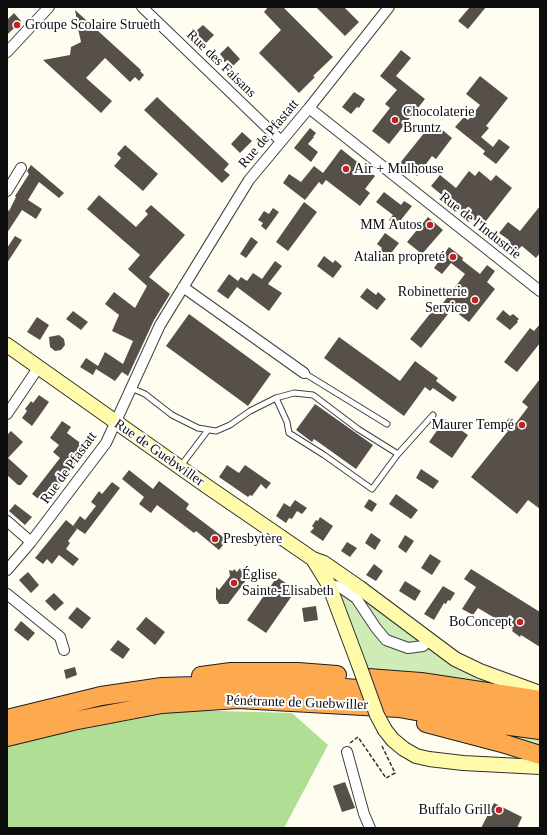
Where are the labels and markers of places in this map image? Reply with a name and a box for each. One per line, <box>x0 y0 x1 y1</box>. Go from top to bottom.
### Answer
place label: Groupe Scolaire Strueth <box>25 17 160 33</box>
marker: Groupe Scolaire Strueth <box>12 20 22 30</box>
place label: Chocolaterie Bruntz <box>403 104 475 136</box>
marker: Chocolaterie Bruntz <box>390 115 400 125</box>
place label: Air + Mulhouse <box>354 161 444 177</box>
marker: Air + Mulhouse <box>341 164 351 174</box>
place label: MM Autos <box>360 217 422 233</box>
marker: MM Autos <box>425 220 435 230</box>
place label: Atalian propreté <box>354 249 445 265</box>
marker: Atalian propreté <box>448 252 458 262</box>
place label: Robinetterie Service <box>398 284 467 316</box>
marker: Robinetterie Service <box>470 295 480 305</box>
place label: Maurer Tempé <box>431 417 514 433</box>
marker: Maurer Tempé <box>517 420 527 430</box>
place label: Presbytère <box>223 531 282 547</box>
marker: Presbytère <box>210 534 220 544</box>
place label: Église Sainte-Elisabeth <box>242 567 334 600</box>
marker: Église Sainte-Elisabeth <box>229 578 239 588</box>
place label: BoConcept <box>449 614 512 630</box>
marker: BoConcept <box>515 617 525 627</box>
place label: Buffalo Grill <box>419 802 491 818</box>
marker: Buffalo Grill <box>494 805 504 815</box>

